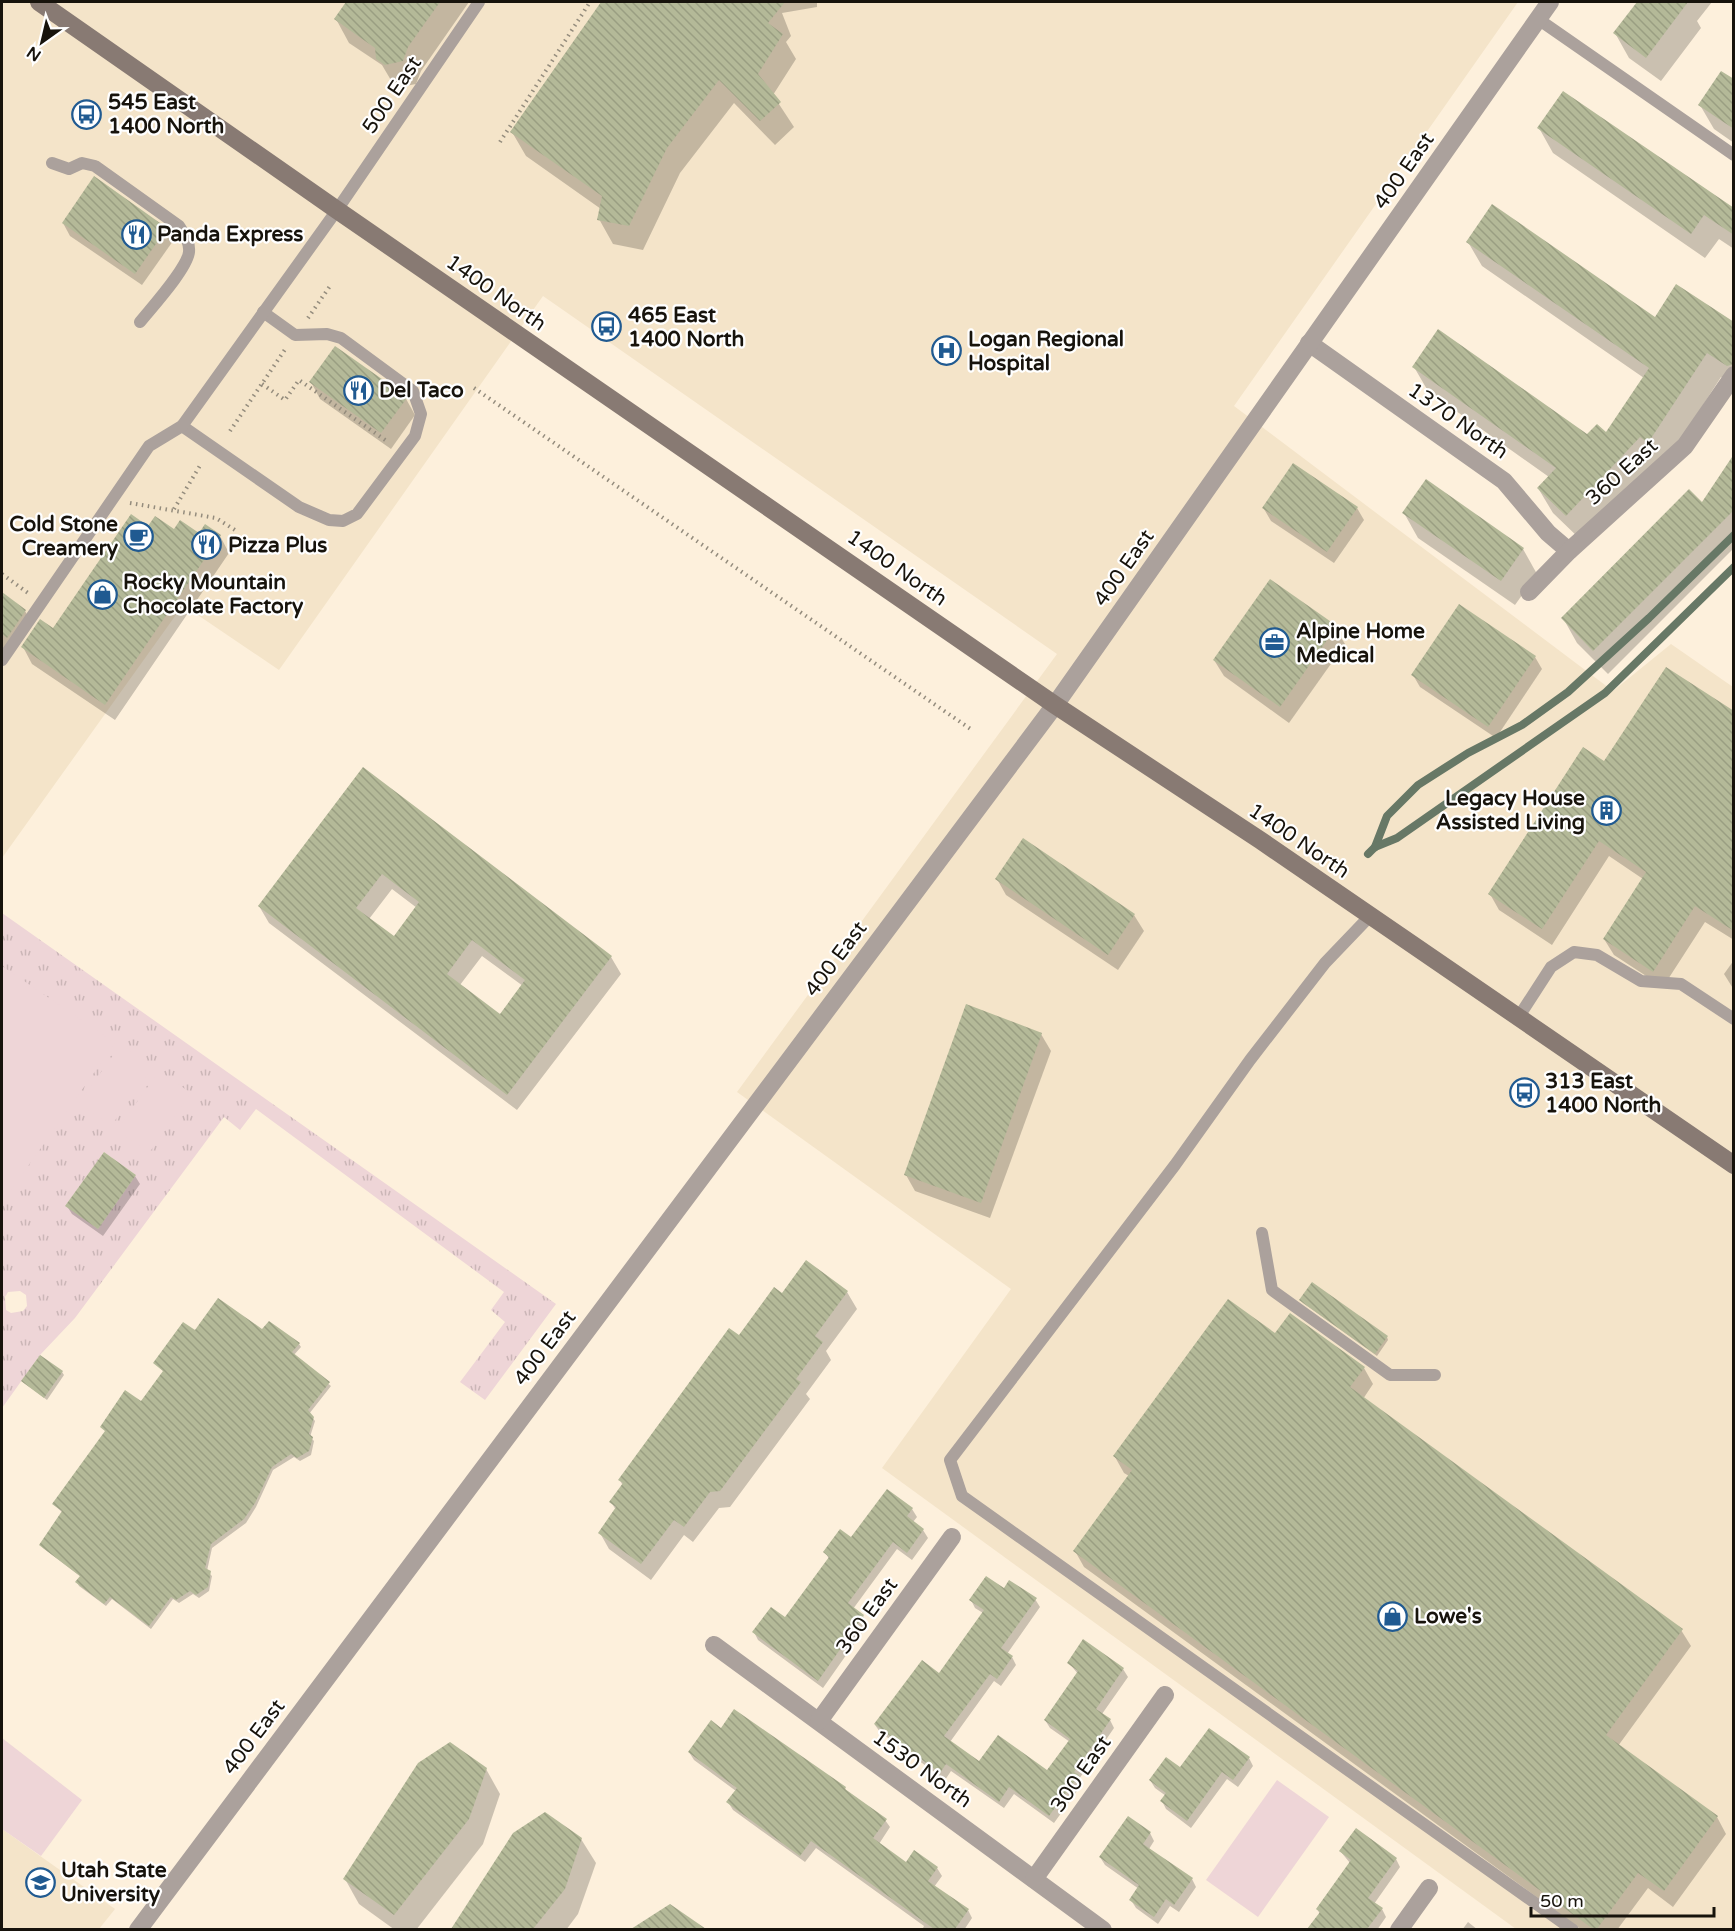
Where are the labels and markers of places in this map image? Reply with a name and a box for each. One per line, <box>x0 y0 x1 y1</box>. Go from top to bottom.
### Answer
place label: 545 East 1400 North <box>108 90 224 139</box>
bus stop icon: 545 East 1400 North <box>71 98 103 130</box>
restaurant icon: Panda Express <box>120 218 152 250</box>
place label: Panda Express <box>157 222 303 247</box>
place label: 465 East 1400 North <box>628 303 744 352</box>
bus stop icon: 465 East 1400 North <box>591 311 623 343</box>
place label: Logan Regional Hospital <box>968 327 1124 376</box>
hospital icon: Logan Regional Hospital <box>931 335 963 367</box>
restaurant icon: Del Taco <box>342 374 374 406</box>
place label: Del Taco <box>379 378 464 403</box>
place label: Cold Stone Creamery <box>9 512 119 561</box>
cafe icon: Cold Stone Creamery <box>123 520 155 552</box>
restaurant icon: Pizza Plus <box>191 529 223 561</box>
place label: Pizza Plus <box>228 533 327 558</box>
place label: Rocky Mountain Chocolate Factory <box>123 570 304 619</box>
shop icon: Rocky Mountain Chocolate Factory <box>86 578 118 610</box>
place label: Alpine Home Medical <box>1296 619 1425 668</box>
office icon: Alpine Home Medical <box>1259 627 1291 659</box>
place label: Legacy House Assisted Living <box>1436 786 1585 835</box>
building icon: Legacy House Assisted Living <box>1590 794 1622 826</box>
place label: 313 East 1400 North <box>1545 1069 1661 1118</box>
bus stop icon: 313 East 1400 North <box>1508 1077 1540 1109</box>
shop icon: Lowe's <box>1377 1600 1409 1632</box>
place label: Lowe's <box>1414 1604 1482 1629</box>
place label: Utah State University <box>61 1858 167 1907</box>
school or university icon: Utah State University <box>24 1866 56 1898</box>

